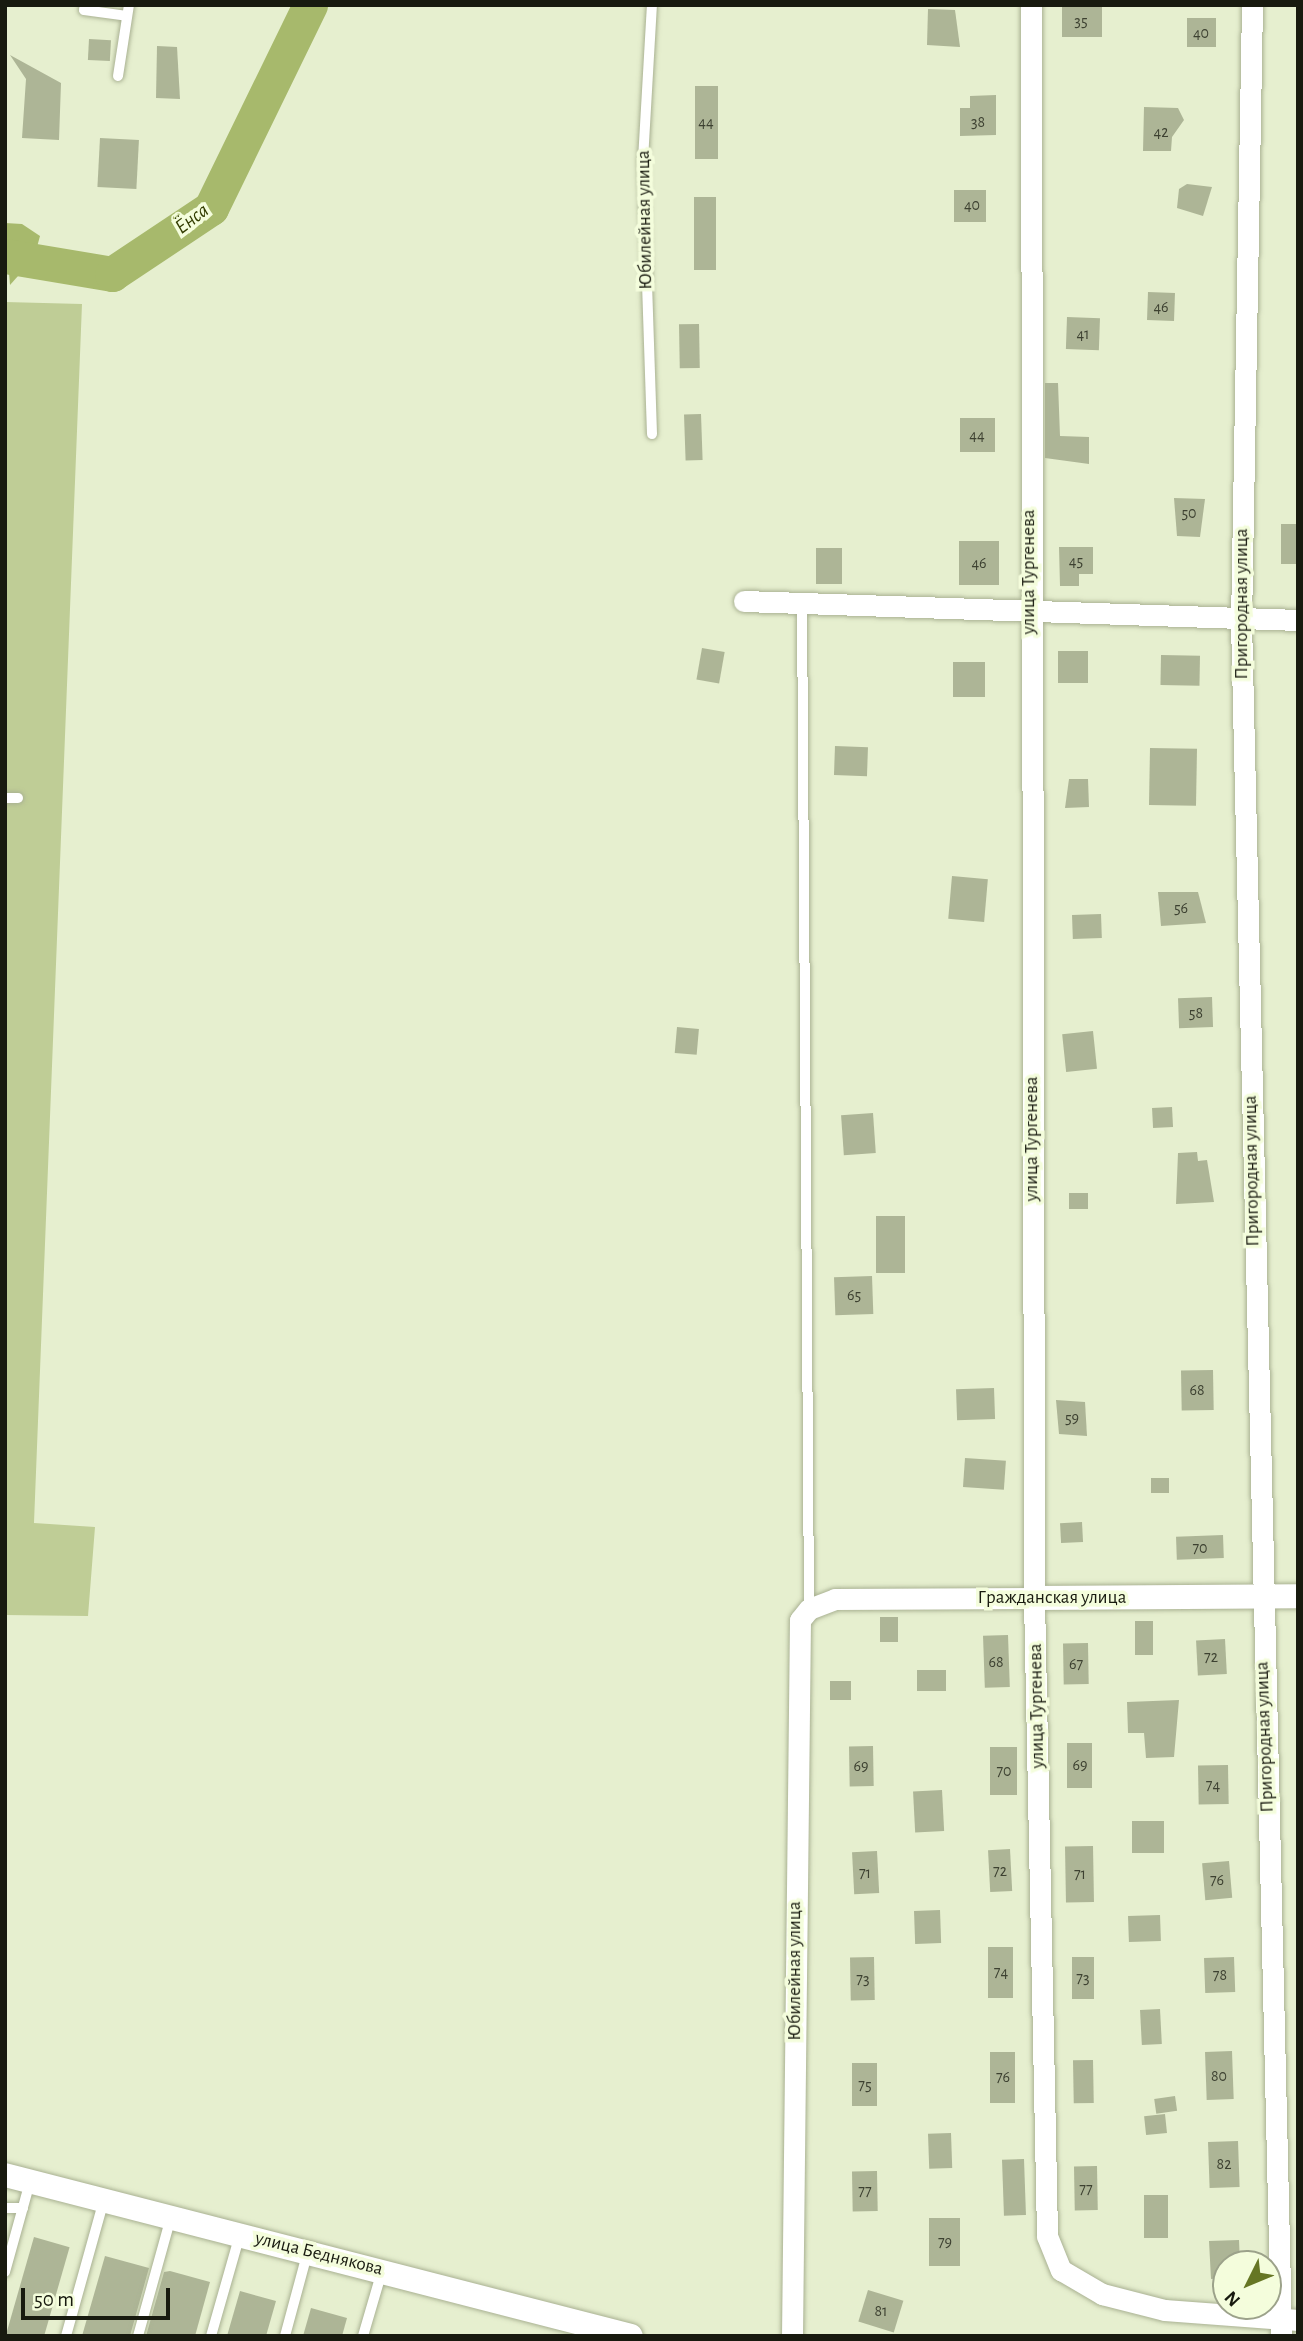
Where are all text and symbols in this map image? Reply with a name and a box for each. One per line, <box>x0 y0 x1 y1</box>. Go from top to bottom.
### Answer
house number: 35 <box>1074 11 1088 31</box>
house number: 40 <box>1193 23 1209 43</box>
house number: 44 <box>698 112 714 132</box>
house number: 38 <box>971 112 985 132</box>
house number: 42 <box>1154 122 1168 142</box>
street label: Юбилейная улица <box>632 150 658 290</box>
house number: 40 <box>964 195 980 215</box>
water label: Ёнса <box>170 198 214 240</box>
house number: 46 <box>1153 297 1169 317</box>
house number: 41 <box>1076 324 1090 344</box>
house number: 44 <box>969 425 985 445</box>
house number: 50 <box>1181 503 1197 523</box>
street label: улица Тургенева <box>1018 510 1040 634</box>
street label: Пригородная улица <box>1231 528 1253 680</box>
house number: 45 <box>1069 551 1083 571</box>
house number: 46 <box>971 553 987 573</box>
house number: 56 <box>1174 898 1188 918</box>
house number: 58 <box>1189 1003 1203 1023</box>
street label: улица Тургенева <box>1021 1077 1043 1201</box>
street label: Пригородная улица <box>1239 1095 1265 1247</box>
house number: 65 <box>847 1285 861 1305</box>
house number: 68 <box>1189 1380 1205 1400</box>
house number: 59 <box>1065 1408 1079 1428</box>
house number: 70 <box>1192 1538 1208 1558</box>
street label: Гражданская улица <box>978 1587 1126 1609</box>
street label: улица Тургенева <box>1025 1643 1049 1769</box>
house number: 72 <box>1204 1647 1218 1667</box>
house number: 68 <box>988 1652 1004 1672</box>
house number: 67 <box>1069 1654 1083 1674</box>
street label: Пригородная улица <box>1251 1661 1279 1813</box>
house number: 69 <box>1072 1755 1088 1775</box>
house number: 69 <box>853 1756 869 1776</box>
house number: 70 <box>996 1761 1012 1781</box>
house number: 74 <box>1206 1775 1220 1795</box>
house number: 72 <box>993 1861 1007 1881</box>
house number: 71 <box>859 1863 871 1883</box>
house number: 71 <box>1074 1864 1086 1884</box>
house number: 76 <box>1210 1870 1224 1890</box>
street label: Юбилейная улица <box>784 1901 806 2041</box>
house number: 74 <box>994 1962 1008 1982</box>
house number: 78 <box>1213 1965 1227 1985</box>
house number: 73 <box>1076 1968 1090 1988</box>
house number: 73 <box>856 1969 870 1989</box>
house number: 80 <box>1211 2066 1227 2086</box>
house number: 76 <box>996 2067 1010 2087</box>
house number: 75 <box>858 2075 872 2095</box>
house number: 82 <box>1217 2154 1231 2174</box>
house number: 77 <box>1079 2179 1093 2199</box>
house number: 77 <box>858 2181 872 2201</box>
street label: улица Беднякова <box>253 2227 385 2281</box>
house number: 79 <box>938 2232 952 2252</box>
north arrow <box>1212 2250 1282 2320</box>
scale bar <box>24 2274 173 2318</box>
text: N <box>1221 2287 1244 2310</box>
text: 50 m <box>34 2289 74 2310</box>
house number: 81 <box>874 2301 888 2321</box>

